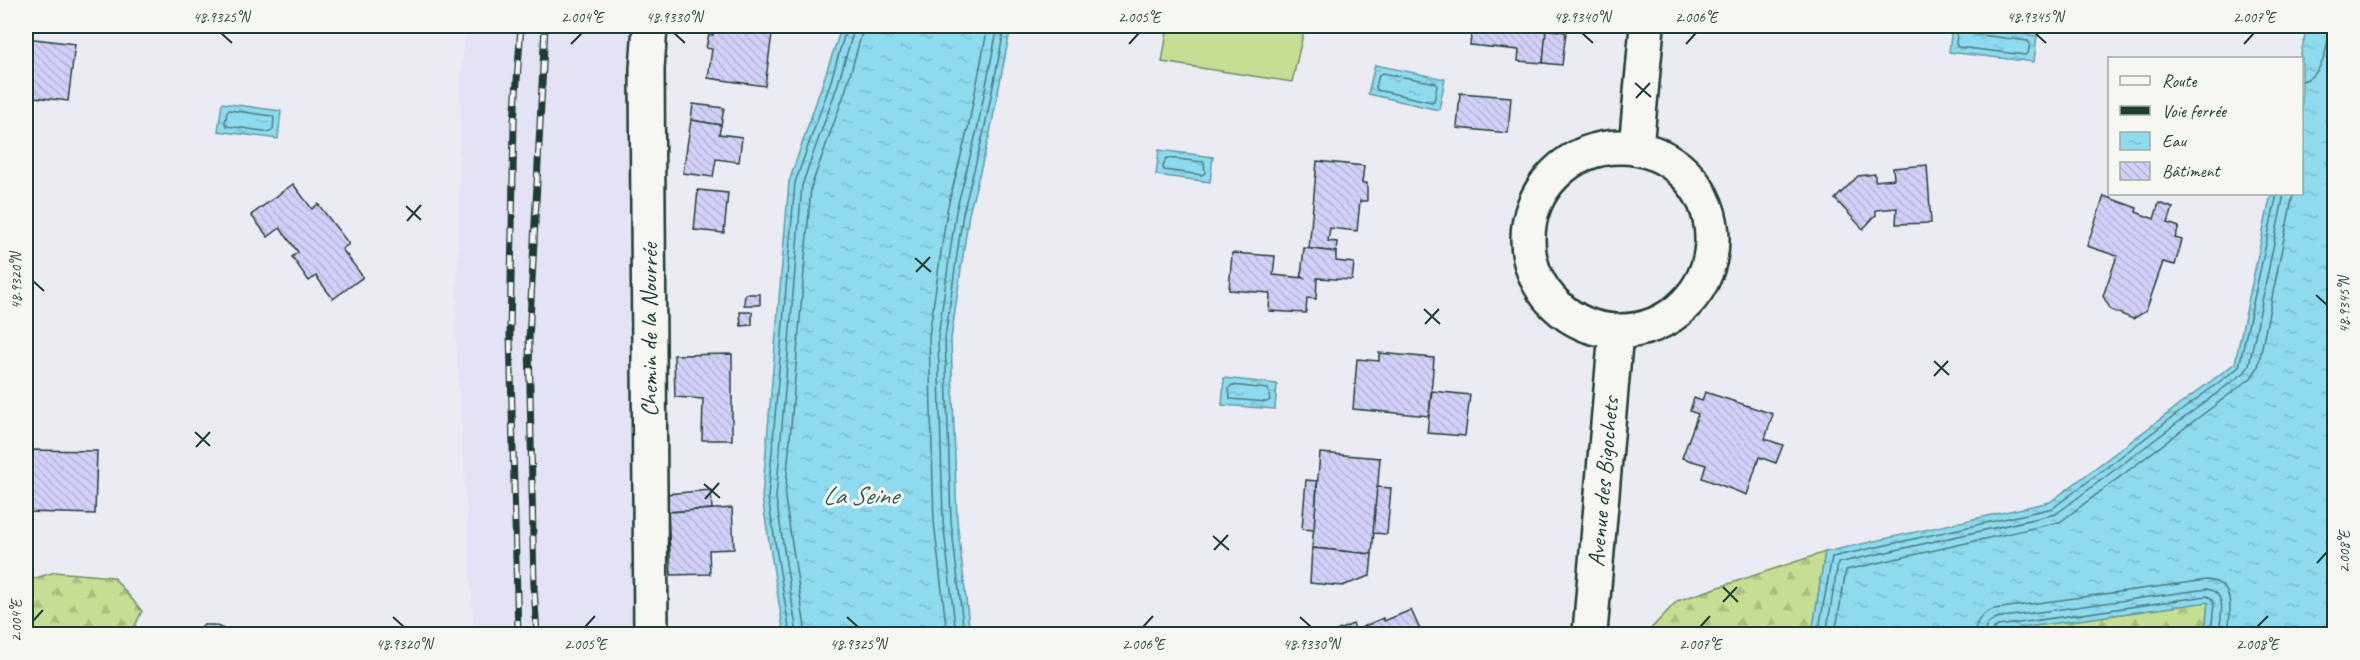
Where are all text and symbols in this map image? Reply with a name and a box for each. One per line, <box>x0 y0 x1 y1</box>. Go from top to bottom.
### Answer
text: 48.9325°N <box>193 8 252 27</box>
text: 2.004°E <box>561 8 605 27</box>
text: 48.9330°N <box>646 8 705 27</box>
text: 2.005°E <box>1118 8 1162 27</box>
text: 48.9340°N <box>1554 8 1613 27</box>
text: 2.006°E <box>1675 8 1719 27</box>
text: 48.9345°N <box>2007 8 2066 27</box>
text: 2.007°E <box>2233 8 2277 27</box>
legend <box>2108 57 2303 195</box>
text: Route <box>2162 70 2197 92</box>
text: Voie ferrée <box>2162 100 2227 122</box>
text: Eau <box>2162 130 2187 152</box>
text: Bâtiment <box>2162 160 2222 182</box>
street label: Chemin de la Nourrée <box>634 241 664 417</box>
text: 48.9320°N <box>7 250 26 309</box>
text: 48.9345°N <box>2335 274 2354 333</box>
street label: Avenue des Bigochets <box>1581 394 1626 568</box>
water label: La Seine <box>823 479 902 512</box>
text: 2.008°E <box>2335 529 2354 573</box>
text: 2.004°E <box>7 598 26 642</box>
text: 48.9320°N <box>376 635 435 654</box>
text: 2.005°E <box>564 635 608 654</box>
text: 48.9325°N <box>830 635 889 654</box>
text: 2.006°E <box>1122 635 1166 654</box>
text: 48.9330°N <box>1283 635 1342 654</box>
text: 2.007°E <box>1679 635 1723 654</box>
text: 2.008°E <box>2236 635 2280 654</box>

